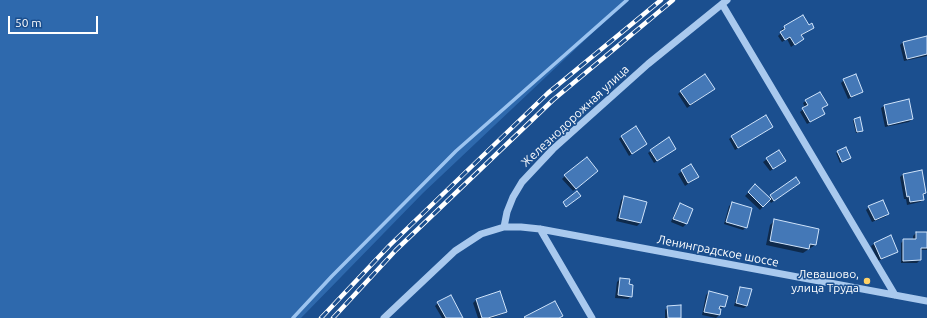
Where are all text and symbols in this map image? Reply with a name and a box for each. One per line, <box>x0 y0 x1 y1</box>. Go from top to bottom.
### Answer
scale bar <box>10 8 100 34</box>
text: 50 m <box>15 16 42 29</box>
street label: Железнодорожная улица <box>518 62 632 170</box>
street label: Ленинградское шоссе <box>656 232 780 270</box>
place label: Левашово, улица Труда <box>791 267 859 295</box>
marker: Левашово, улица Труда <box>862 276 872 286</box>

